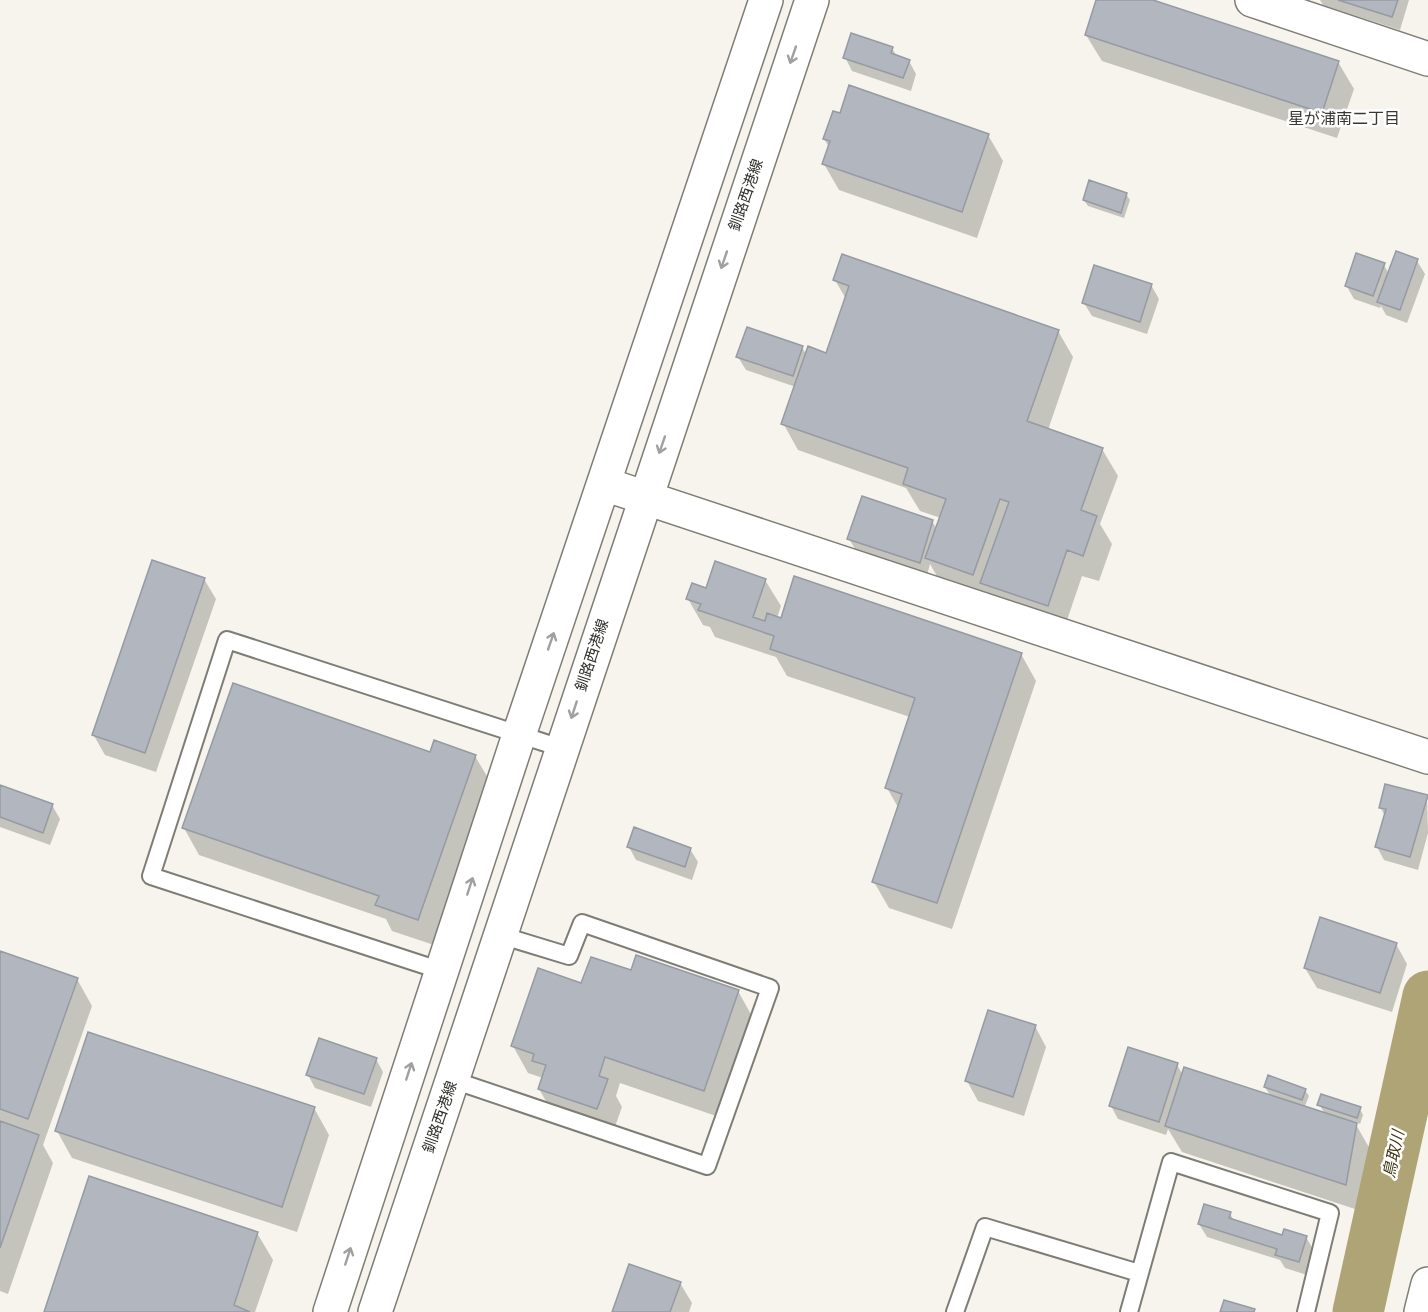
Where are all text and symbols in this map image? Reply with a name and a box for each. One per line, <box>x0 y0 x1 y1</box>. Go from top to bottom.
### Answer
one-way arrow <box>787 45 798 64</box>
district label: 星が浦南二丁目 <box>1288 108 1400 130</box>
street label: 釧路西港線 <box>724 156 769 234</box>
one-way arrow <box>718 250 729 269</box>
one-way arrow <box>655 435 666 454</box>
street label: 釧路西港線 <box>571 616 614 694</box>
one-way arrow <box>547 632 558 651</box>
one-way arrow <box>567 700 578 719</box>
one-way arrow <box>465 877 476 896</box>
one-way arrow <box>404 1062 415 1081</box>
street label: 釧路西港線 <box>418 1078 463 1156</box>
water label: 鳥取川 <box>1378 1126 1410 1180</box>
one-way arrow <box>343 1247 354 1266</box>

